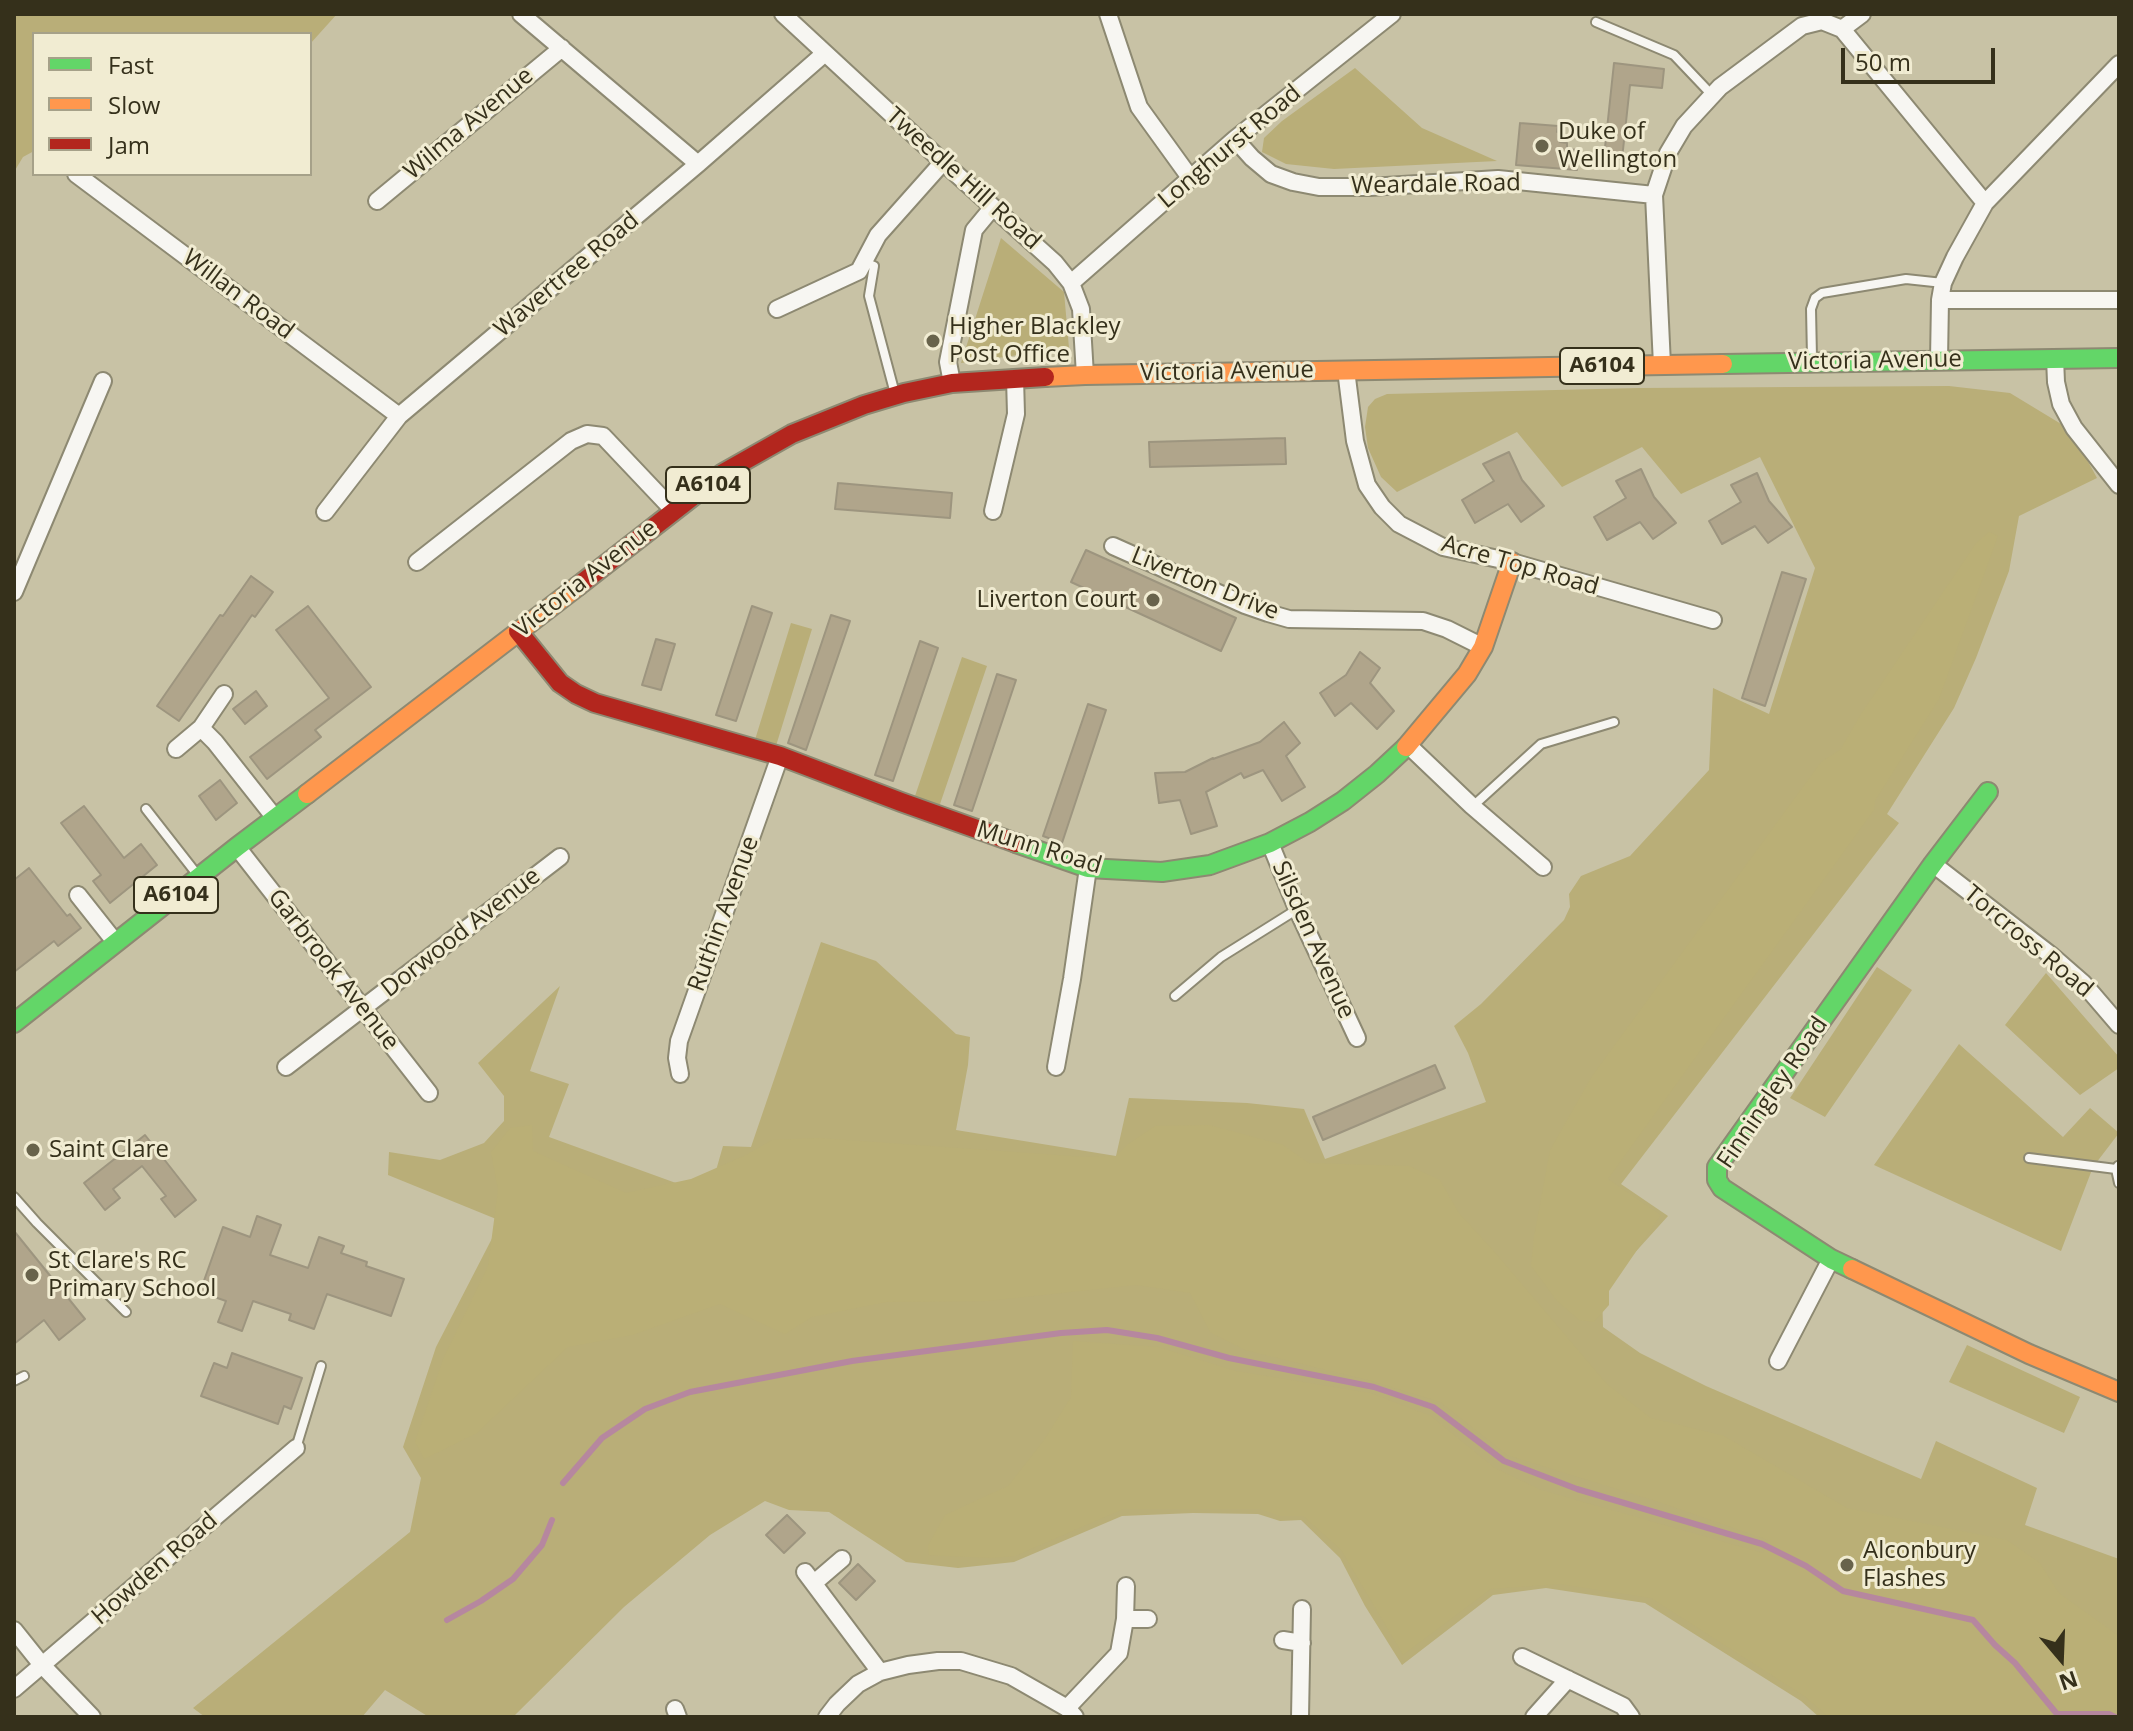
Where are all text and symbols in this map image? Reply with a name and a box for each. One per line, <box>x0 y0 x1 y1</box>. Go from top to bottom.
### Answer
legend <box>32 32 312 176</box>
scale bar <box>1845 32 1999 82</box>
text: 50 m <box>1855 45 1911 78</box>
text: Fast <box>108 48 154 81</box>
street label: Wilma Avenue <box>399 62 539 186</box>
street label: Longhurst Road <box>1153 79 1307 215</box>
text: Slow <box>108 88 160 121</box>
street label: Tweedle Hill Road <box>880 102 1046 256</box>
place label: Duke of Wellington <box>1558 118 1677 174</box>
text: Jam <box>108 128 150 161</box>
marker: Duke of Wellington <box>1533 137 1551 155</box>
street label: Weardale Road <box>1351 169 1521 201</box>
street label: Wavertree Road <box>489 206 645 344</box>
street label: Willan Road <box>177 244 299 346</box>
place label: Higher Blackley Post Office <box>949 313 1121 369</box>
marker: Higher Blackley Post Office <box>924 332 942 350</box>
street label: Victoria Avenue <box>1788 345 1962 377</box>
road number: A6104 <box>1560 348 1644 384</box>
street label: Victoria Avenue <box>1140 356 1314 388</box>
road number: A6104 <box>666 467 750 503</box>
street label: Victoria Avenue <box>509 514 663 644</box>
street label: Acre Top Road <box>1438 530 1602 602</box>
street label: Liverton Drive <box>1127 541 1283 627</box>
place label: Liverton Court <box>977 586 1137 614</box>
marker: Liverton Court <box>1144 591 1162 609</box>
street label: Munn Road <box>973 815 1105 881</box>
street label: Ruthin Avenue <box>683 832 765 996</box>
street label: Silsden Avenue <box>1265 857 1361 1023</box>
street label: Dorwood Avenue <box>376 862 546 1004</box>
road number: A6104 <box>134 877 218 913</box>
street label: Torcross Road <box>1958 880 2098 1004</box>
street label: Garbrook Avenue <box>261 884 405 1056</box>
street label: Finningley Road <box>1712 1012 1834 1174</box>
place label: Saint Clare <box>49 1136 169 1164</box>
marker: Saint Clare <box>24 1141 42 1159</box>
place label: St Clare's RC Primary School <box>48 1247 216 1303</box>
marker: St Clare's RC Primary School <box>23 1266 41 1284</box>
street label: Howden Road <box>86 1507 224 1631</box>
place label: Alconbury Flashes <box>1863 1537 1976 1593</box>
marker: Alconbury Flashes <box>1838 1556 1856 1574</box>
north arrow <box>2021 1619 2101 1699</box>
text: N <box>2055 1665 2082 1699</box>

